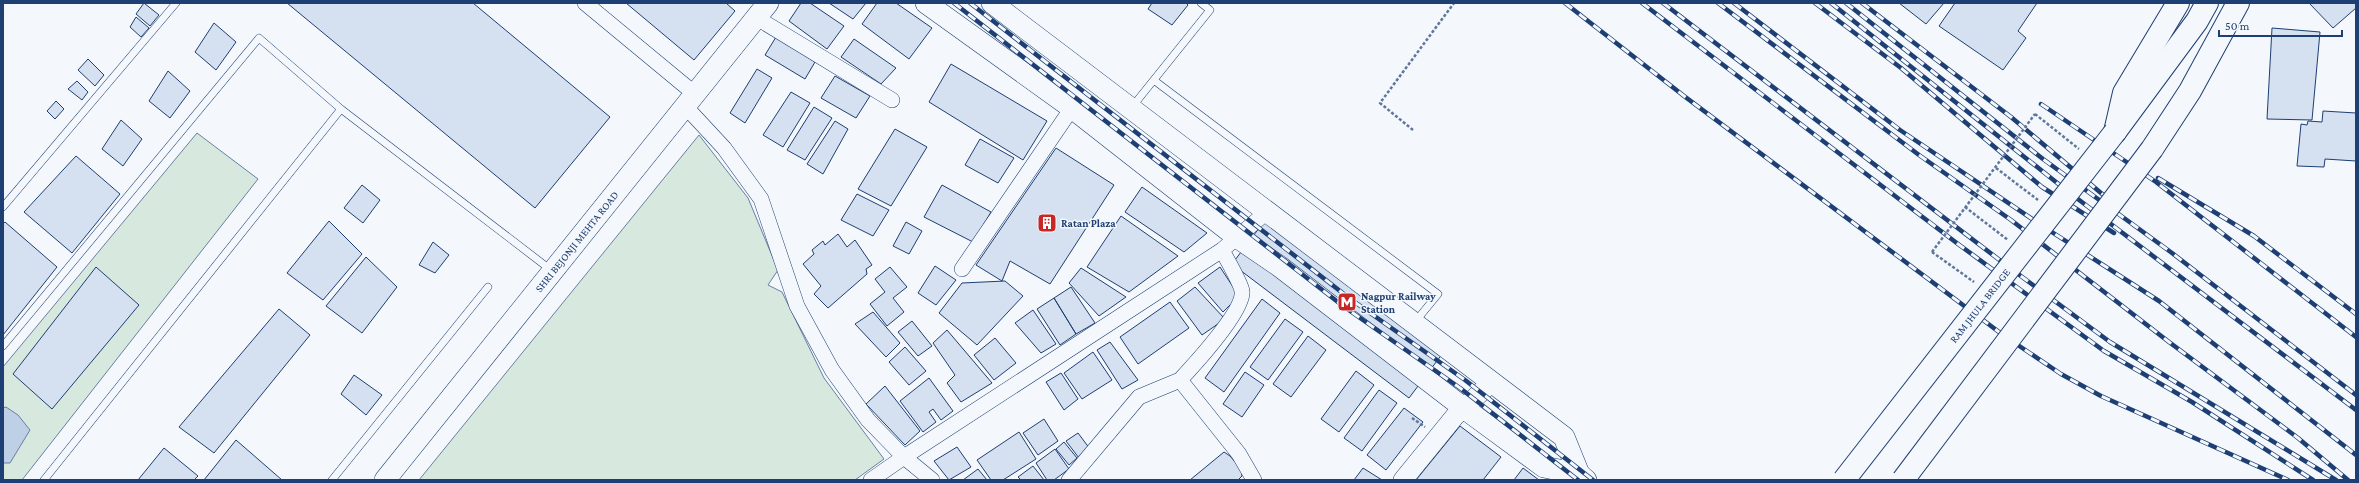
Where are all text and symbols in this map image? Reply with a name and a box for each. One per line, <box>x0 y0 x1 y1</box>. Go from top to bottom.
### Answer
scale bar <box>2219 12 2342 38</box>
text: 50 m <box>2225 19 2250 33</box>
street label: SHRI BEJONJI MEHTA ROAD <box>533 189 621 294</box>
building icon: Ratan Plaza <box>1036 212 1058 234</box>
place label: Ratan Plaza <box>1061 217 1116 229</box>
street label: RAM JHULA BRIDGE <box>1947 266 2012 345</box>
place label: Nagpur Railway Station <box>1361 290 1436 315</box>
metro station icon: Nagpur Railway Station <box>1336 291 1358 313</box>

